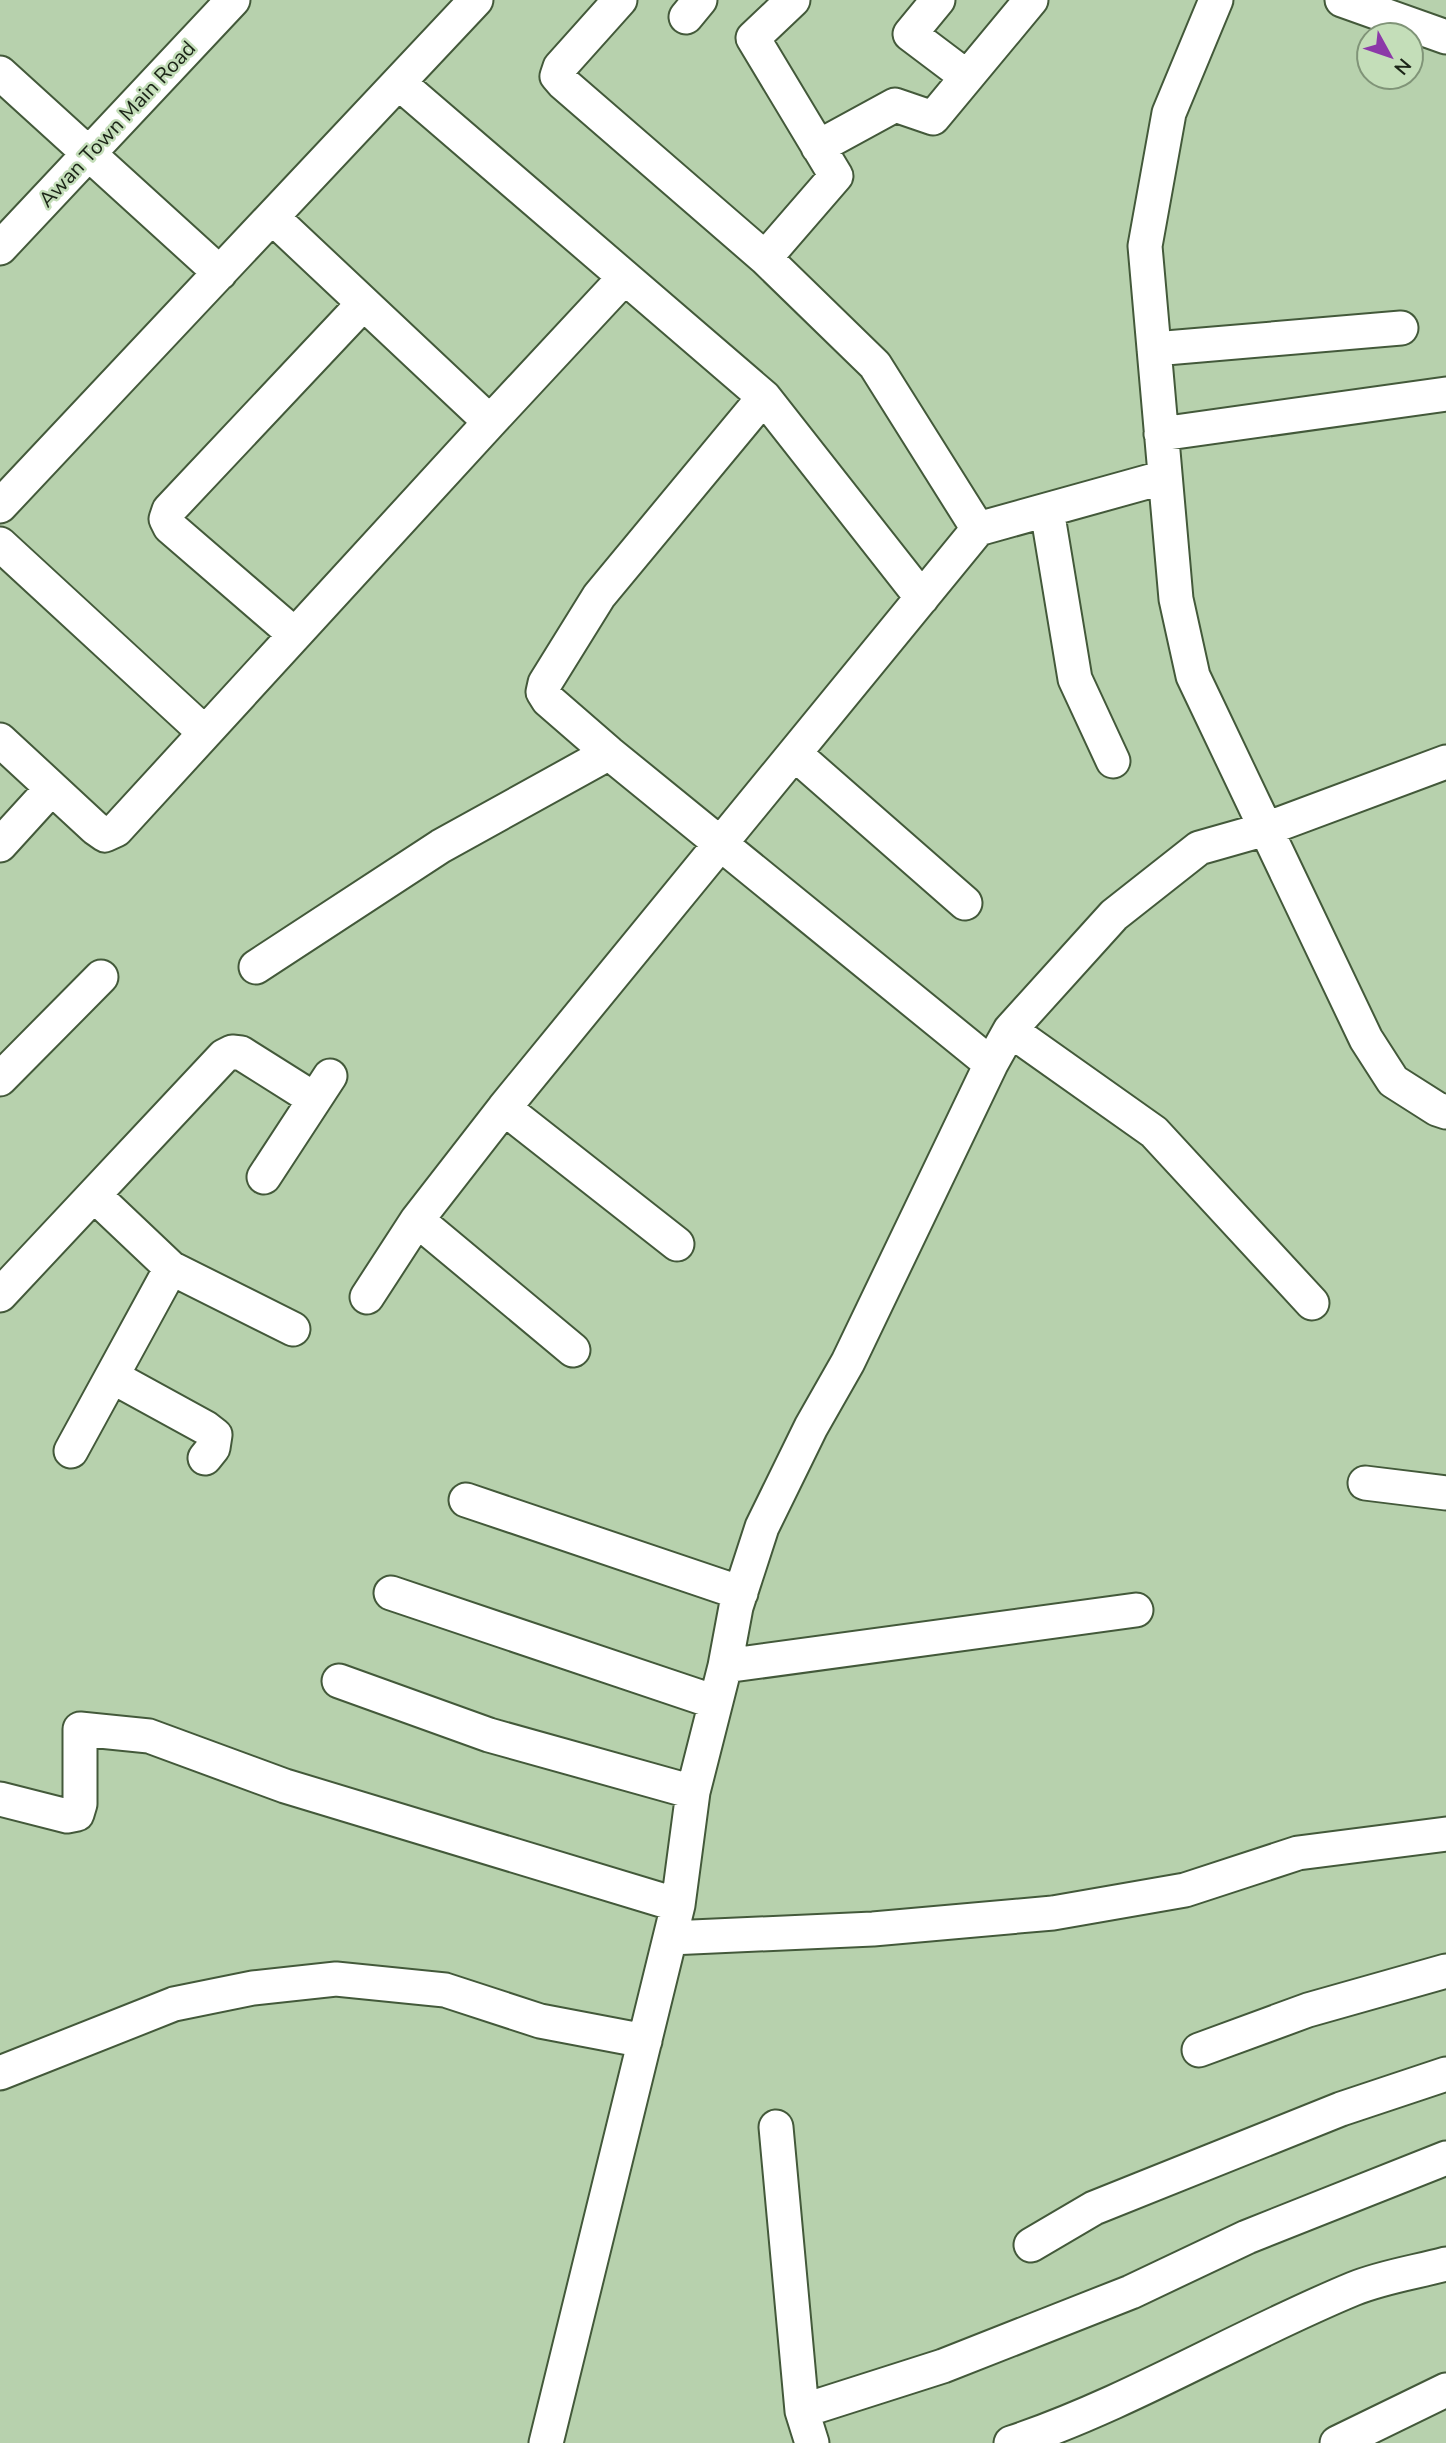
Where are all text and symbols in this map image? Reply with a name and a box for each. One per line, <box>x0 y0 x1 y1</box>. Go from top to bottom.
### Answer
north arrow <box>1355 21 1425 91</box>
street label: Awan Town Main Road <box>32 35 202 213</box>
text: N <box>1388 52 1417 80</box>

